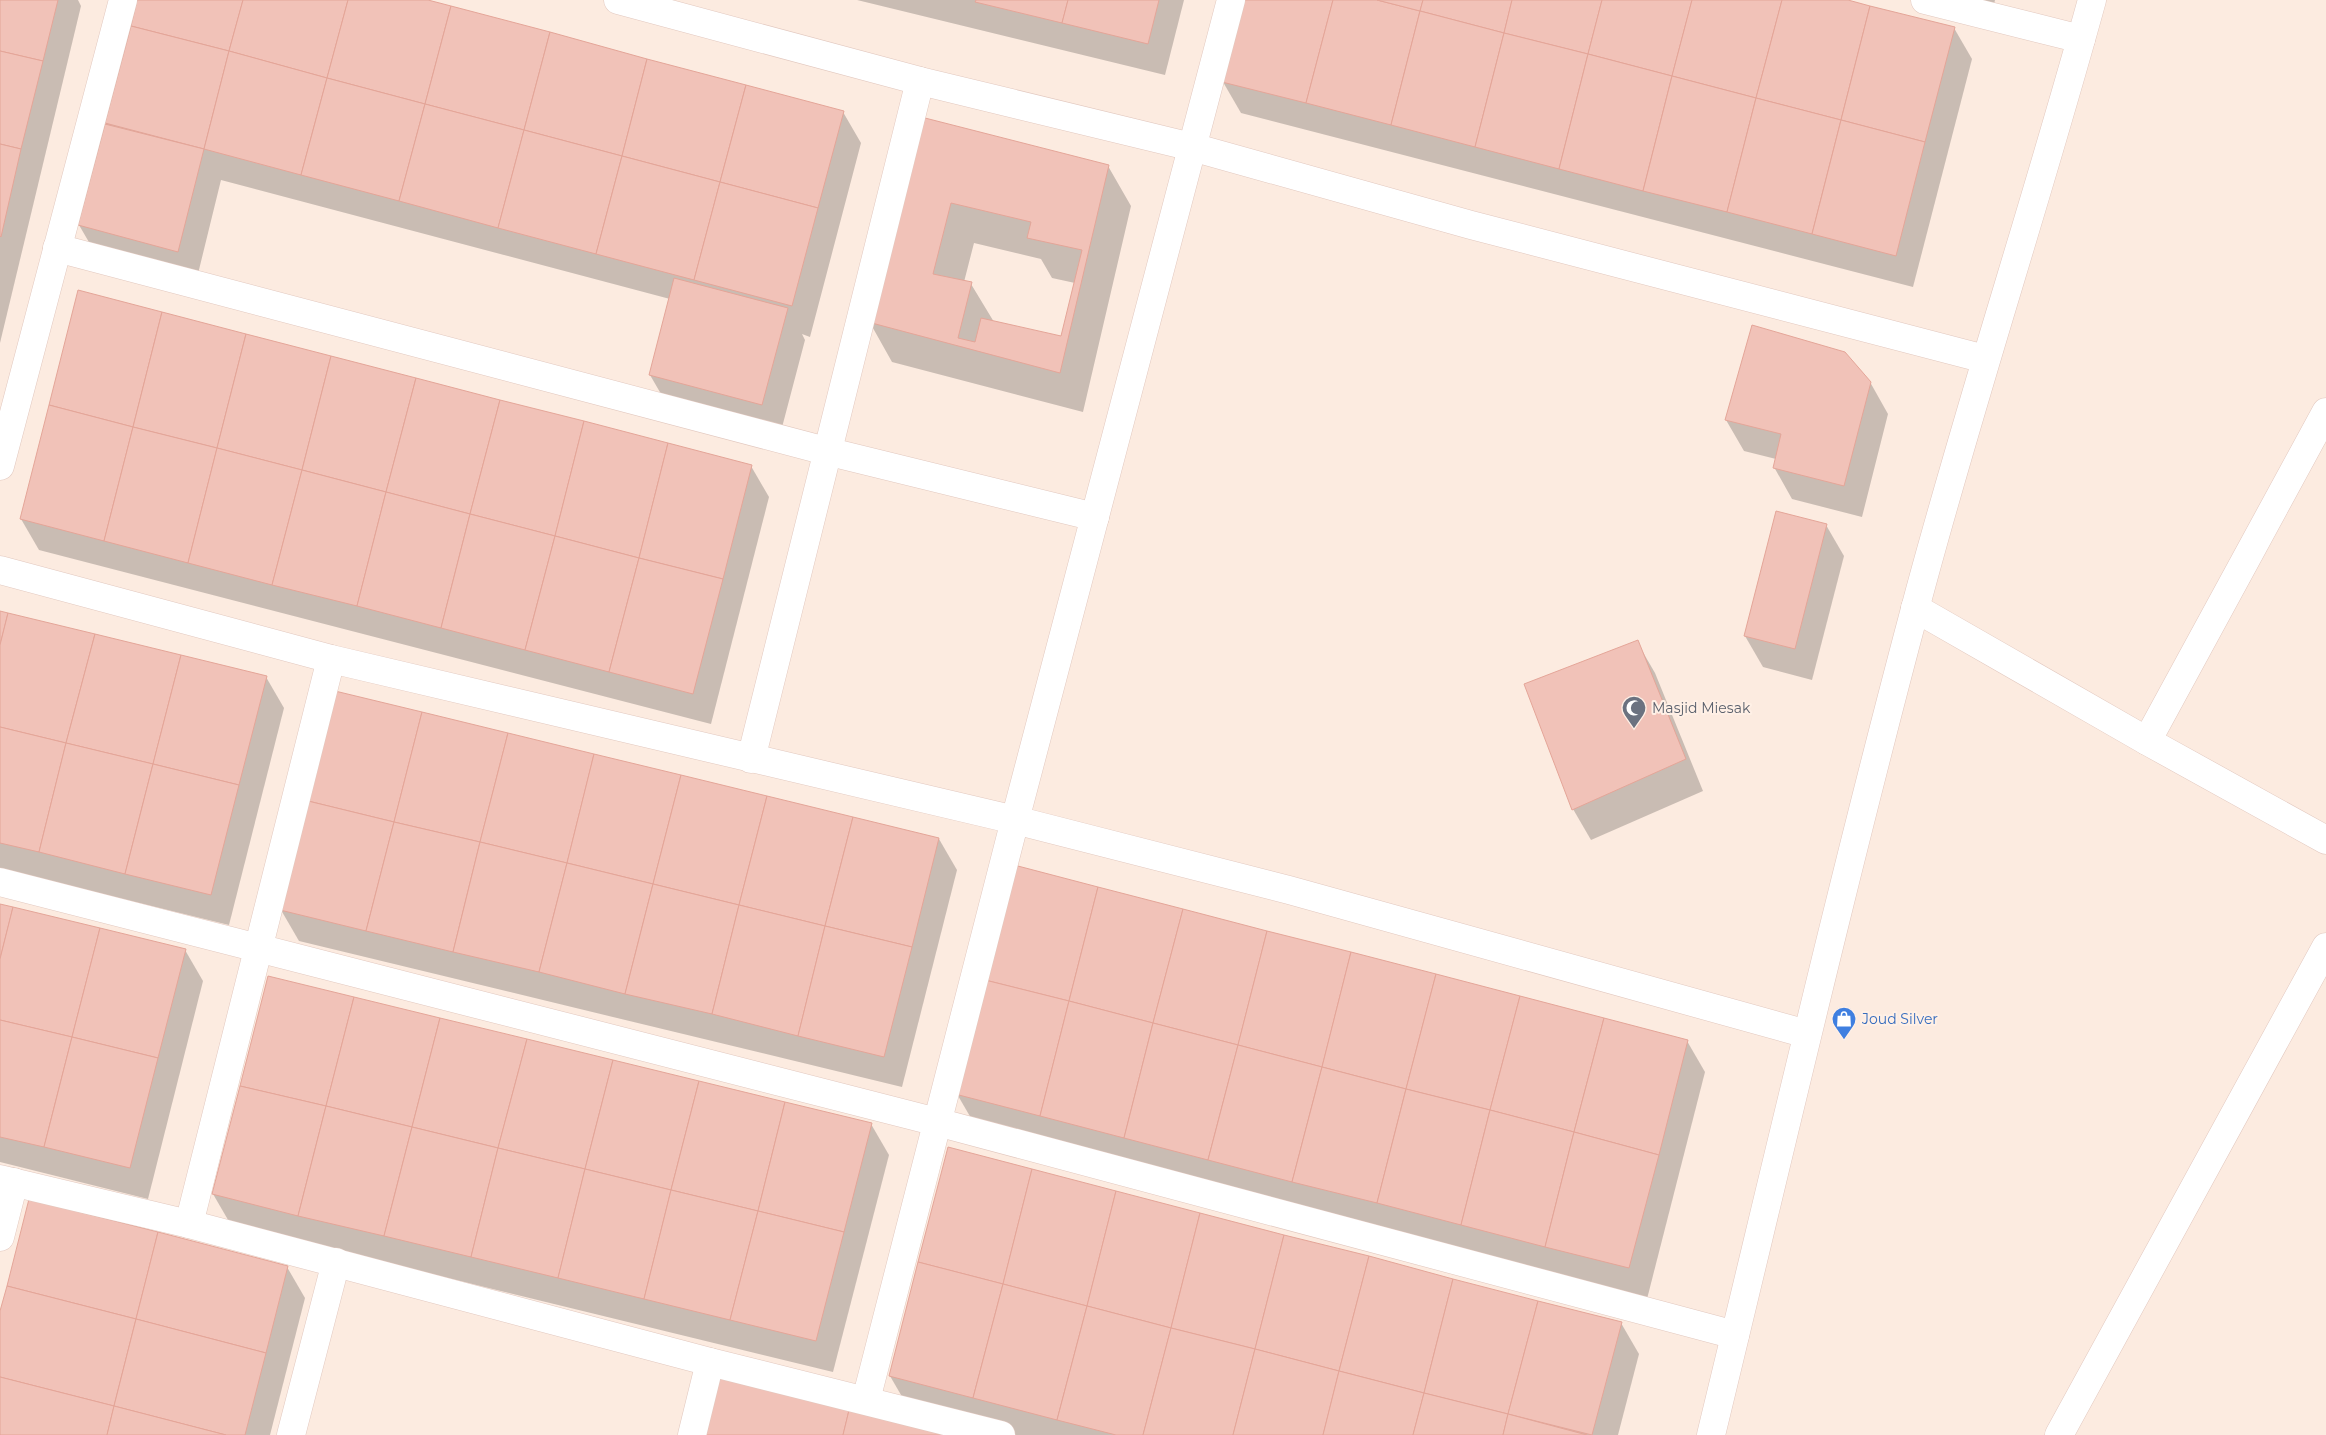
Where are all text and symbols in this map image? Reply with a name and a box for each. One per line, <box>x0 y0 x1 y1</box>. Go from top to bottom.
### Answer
mosque icon: Masjid Miesak <box>1621 695 1647 729</box>
place label: Masjid Miesak <box>1652 699 1751 717</box>
shop icon: Joud Silver <box>1831 1006 1857 1040</box>
place label: Joud Silver <box>1861 1010 1938 1028</box>

